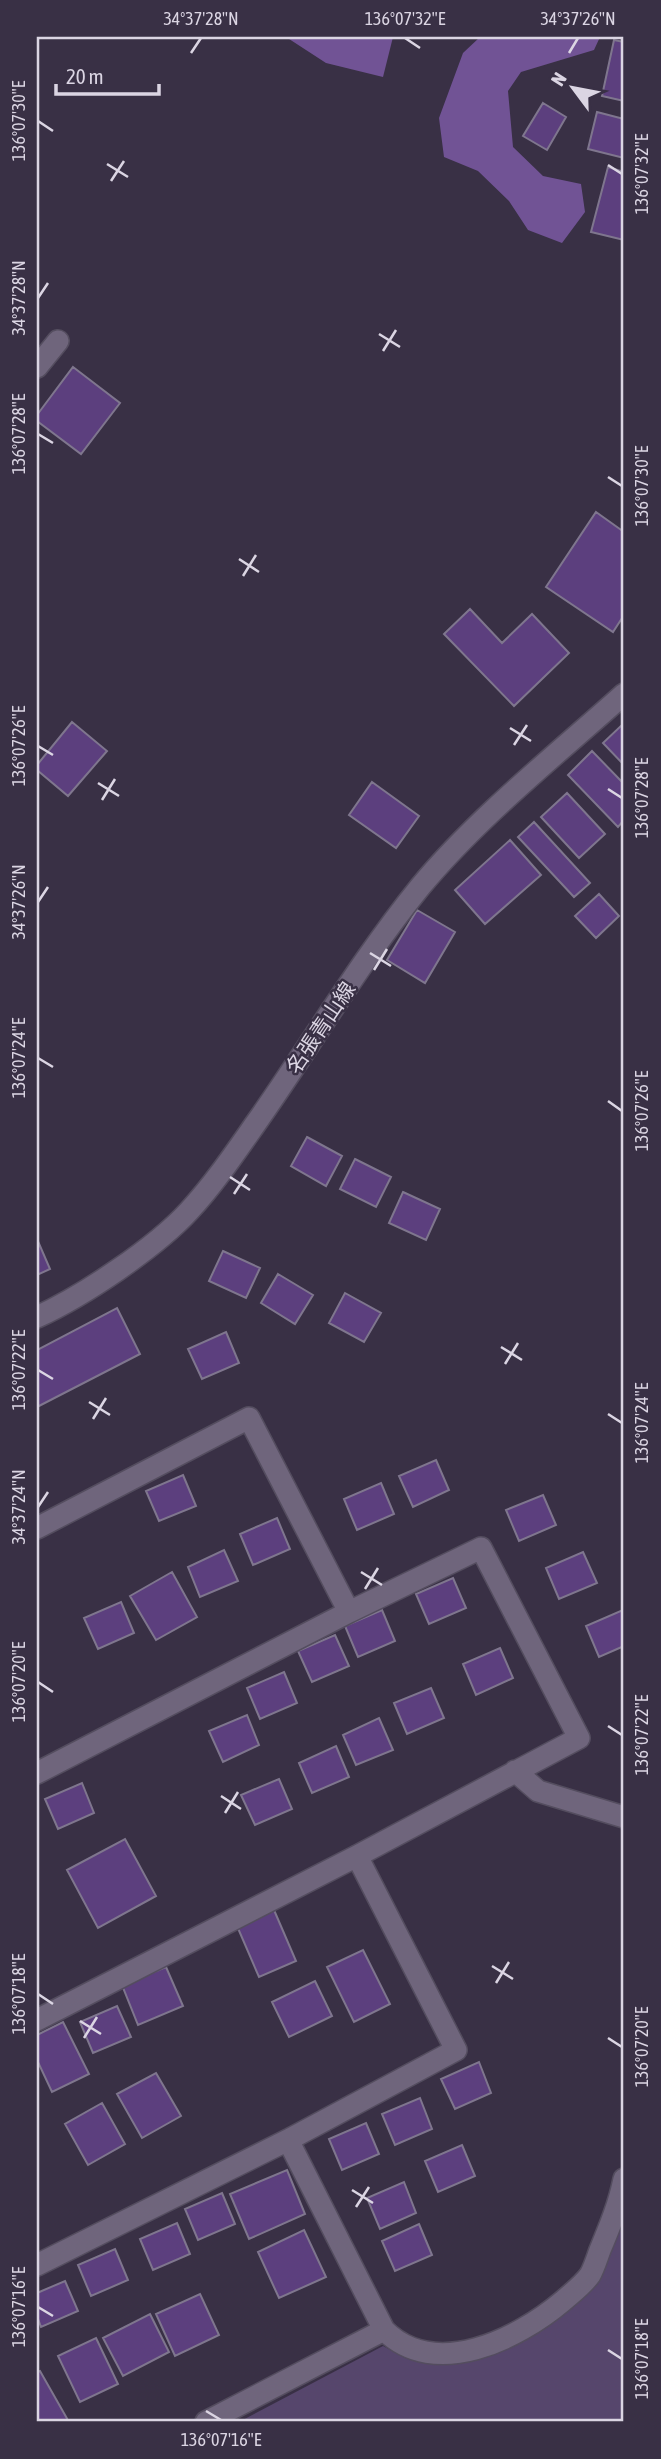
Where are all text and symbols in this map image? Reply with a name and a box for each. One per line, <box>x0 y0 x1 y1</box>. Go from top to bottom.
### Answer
text: 34°37'28"N <box>163 8 239 29</box>
text: 136°07'32"E <box>365 8 446 29</box>
text: 34°37'26"N <box>540 8 616 29</box>
scale bar <box>56 52 159 96</box>
north arrow <box>538 52 608 122</box>
text: 20 m <box>66 64 104 88</box>
text: N <box>546 68 571 90</box>
text: 136°07'30"E <box>8 80 29 161</box>
text: 136°07'32"E <box>631 133 652 214</box>
text: 34°37'28"N <box>8 260 29 336</box>
text: 136°07'28"E <box>8 393 29 474</box>
text: 136°07'30"E <box>631 445 652 526</box>
text: 136°07'26"E <box>8 705 29 786</box>
text: 136°07'28"E <box>631 757 652 838</box>
text: 34°37'26"N <box>8 864 29 940</box>
street label: 名張青山線 <box>281 977 359 1078</box>
text: 136°07'24"E <box>8 1017 29 1098</box>
text: 136°07'26"E <box>631 1070 652 1151</box>
text: 136°07'22"E <box>8 1329 29 1410</box>
text: 136°07'24"E <box>631 1382 652 1463</box>
text: 34°37'24"N <box>8 1469 29 1545</box>
text: 136°07'20"E <box>8 1641 29 1722</box>
text: 136°07'22"E <box>631 1694 652 1775</box>
text: 136°07'18"E <box>8 1953 29 2034</box>
text: 136°07'20"E <box>631 2006 652 2087</box>
text: 136°07'16"E <box>8 2266 29 2347</box>
text: 136°07'18"E <box>631 2318 652 2399</box>
text: 136°07'16"E <box>181 2429 262 2450</box>

